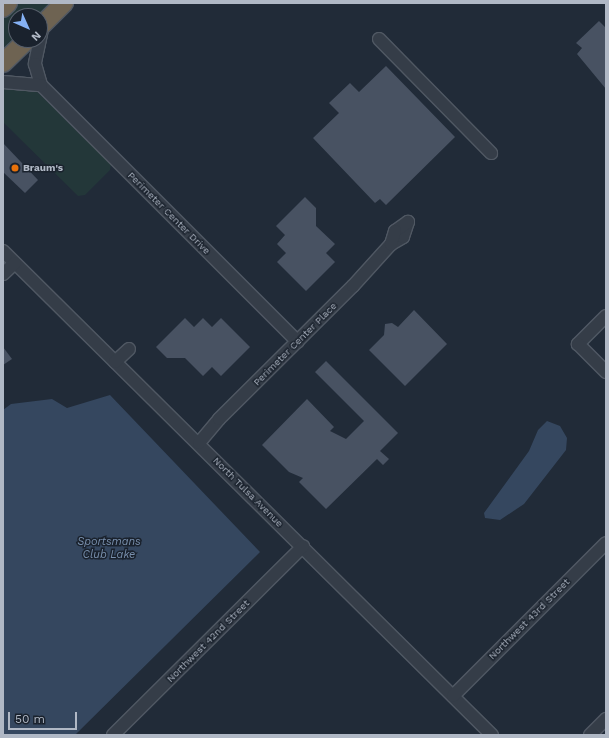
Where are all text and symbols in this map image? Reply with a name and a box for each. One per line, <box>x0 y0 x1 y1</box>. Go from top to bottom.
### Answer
north arrow <box>8 8 48 48</box>
text: N <box>29 29 44 44</box>
place label: Braum's <box>23 162 63 174</box>
marker: Braum's <box>10 163 20 173</box>
street label: Perimeter Center Drive <box>125 169 213 257</box>
street label: Perimeter Center Place <box>251 300 339 388</box>
street label: North Tulsa Avenue <box>210 454 286 530</box>
water label: Sportsmans Club Lake <box>77 536 141 562</box>
street label: Northwest 43rd Street <box>486 576 572 662</box>
street label: Northwest 42nd Street <box>164 597 252 685</box>
scale bar <box>10 704 79 730</box>
text: 50 m <box>15 712 45 726</box>

